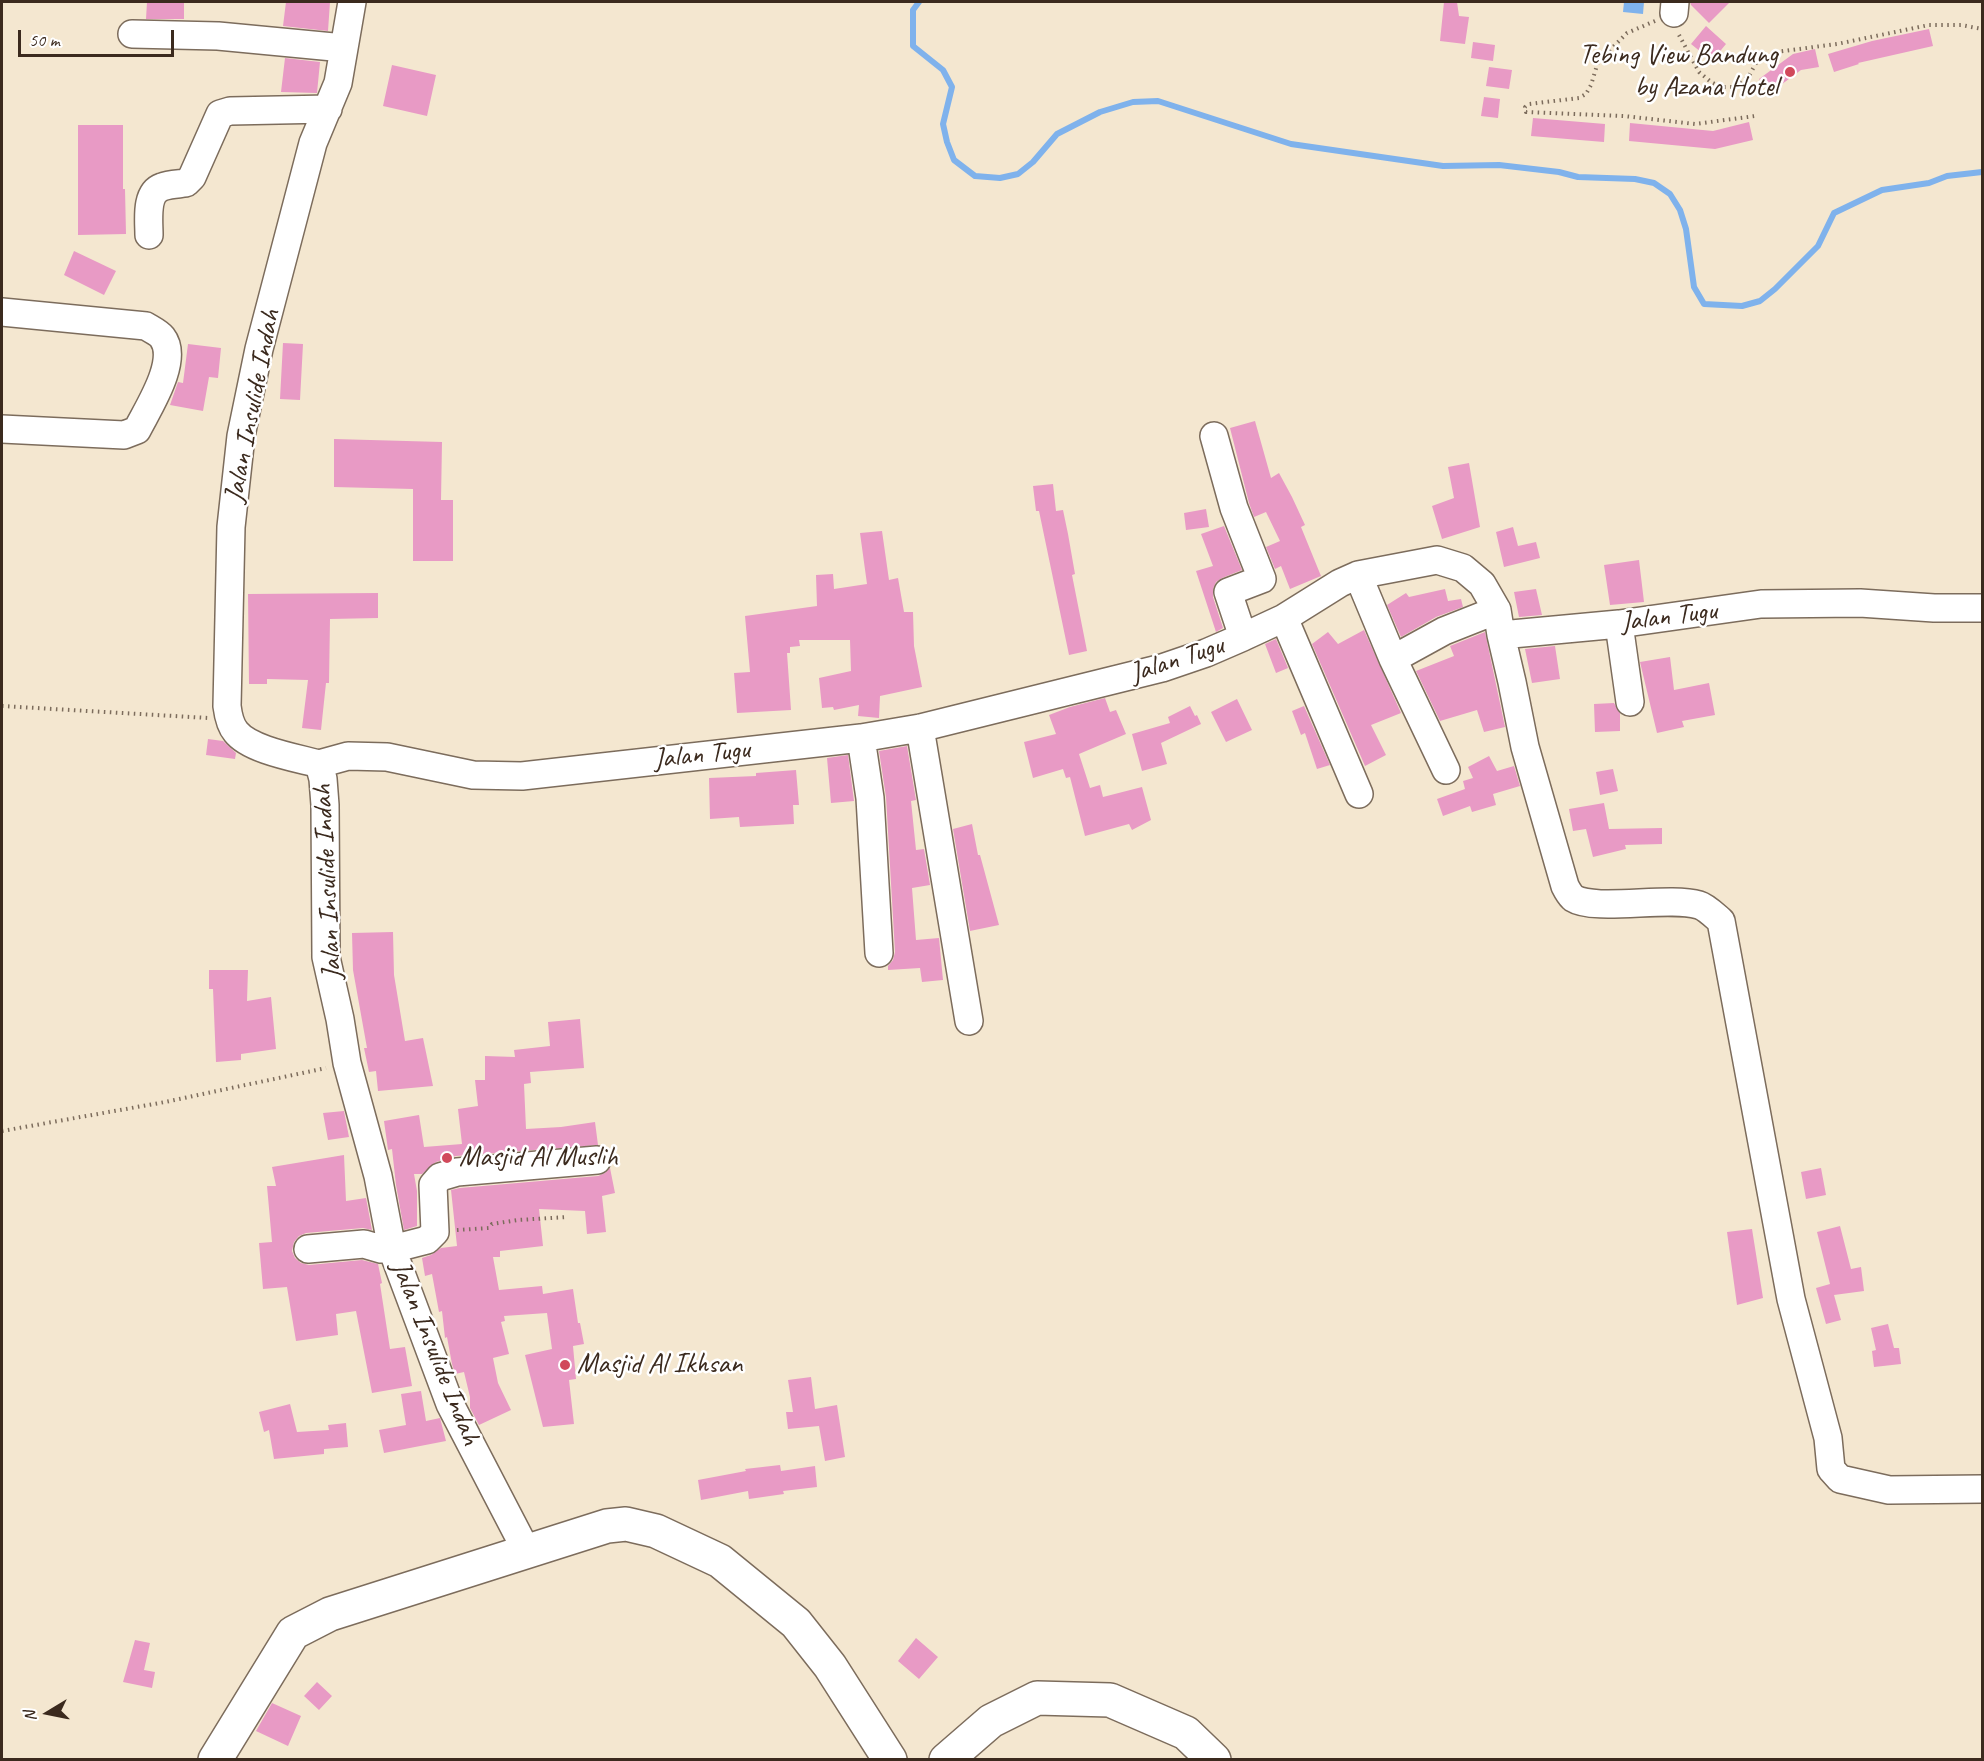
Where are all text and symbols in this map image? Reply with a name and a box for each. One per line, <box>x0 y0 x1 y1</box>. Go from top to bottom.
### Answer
scale bar <box>21 18 177 56</box>
text: 50 m <box>29 29 60 51</box>
place label: Tebing View Bandung by Azana Hotel <box>1579 39 1778 105</box>
marker: Tebing View Bandung by Azana Hotel <box>1783 65 1797 79</box>
street label: Jalan Insulide Indah <box>218 307 288 505</box>
street label: Jalan Tugu <box>1619 594 1719 640</box>
street label: Jalan Tugu <box>1126 629 1228 691</box>
street label: Jalan Tugu <box>652 733 752 777</box>
street label: Jalan Insulide Indah <box>306 783 350 981</box>
place label: Masjid Al Muslih <box>459 1141 618 1175</box>
marker: Masjid Al Muslih <box>440 1151 454 1165</box>
street label: Jalan Insulide Indah <box>383 1256 487 1450</box>
place label: Masjid Al Ikhsan <box>577 1348 742 1382</box>
marker: Masjid Al Ikhsan <box>558 1358 572 1372</box>
north arrow <box>18 1683 78 1743</box>
text: N <box>20 1710 41 1723</box>

